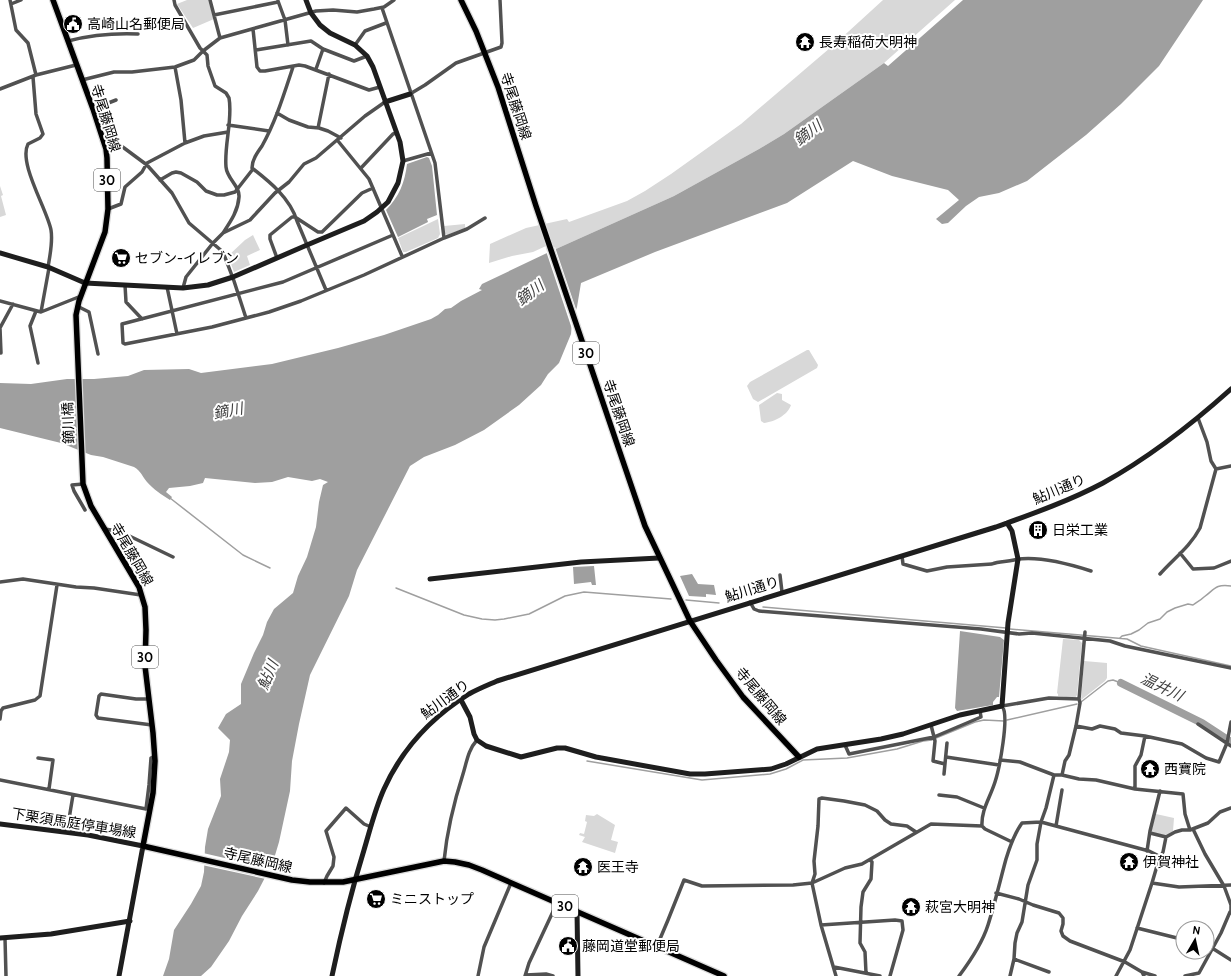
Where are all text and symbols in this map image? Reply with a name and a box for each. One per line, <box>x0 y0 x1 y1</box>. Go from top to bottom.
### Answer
public building icon: 高崎山名郵便局 <box>62 13 84 35</box>
place label: 高崎山名郵便局 <box>87 15 185 33</box>
temple icon: 長寿稲荷大明神 <box>794 31 816 53</box>
place label: 長寿稲荷大明神 <box>819 33 917 51</box>
street label: 寺尾藤岡線 <box>497 70 535 142</box>
street label: 寺尾藤岡線 <box>87 82 125 154</box>
water label: 鏑川 <box>791 116 827 149</box>
road number: 30 <box>94 169 120 191</box>
supermarket icon: セブン-イレブン <box>110 247 132 269</box>
place label: セブン-イレブン <box>135 249 239 267</box>
water label: 鏑川 <box>513 276 549 309</box>
road number: 30 <box>573 342 599 364</box>
street label: 寺尾藤岡線 <box>599 377 639 449</box>
water label: 鏑川 <box>212 399 246 423</box>
street label: 鏑川橋 <box>58 402 78 444</box>
street label: 鮎川通り <box>1030 470 1088 508</box>
street label: 寺尾藤岡線 <box>107 519 157 589</box>
building icon: 日栄工業 <box>1027 519 1049 541</box>
place label: 日栄工業 <box>1052 521 1108 539</box>
street label: 鮎川通り <box>723 572 781 606</box>
road number: 30 <box>132 646 158 668</box>
water label: 鮎川 <box>254 656 283 692</box>
street label: 寺尾藤岡線 <box>732 663 790 729</box>
water label: 温井川 <box>1138 669 1188 706</box>
street label: 鮎川通り <box>417 675 473 723</box>
temple icon: 西寶院 <box>1139 758 1161 780</box>
place label: 西寶院 <box>1164 760 1206 778</box>
street label: 下栗須馬庭停車場線 <box>10 804 138 842</box>
street label: 寺尾藤岡線 <box>222 843 294 877</box>
temple icon: 伊賀神社 <box>1118 851 1140 873</box>
place label: 伊賀神社 <box>1143 853 1199 871</box>
temple icon: 医王寺 <box>572 856 594 878</box>
place label: 医王寺 <box>597 858 639 876</box>
supermarket icon: ミニストップ <box>365 888 387 910</box>
place label: ミニストップ <box>390 890 474 908</box>
road number: 30 <box>552 895 578 917</box>
temple icon: 萩宮大明神 <box>900 896 922 918</box>
place label: 萩宮大明神 <box>925 898 995 916</box>
north arrow <box>1175 920 1215 960</box>
text: N <box>1192 923 1202 938</box>
public building icon: 藤岡道堂郵便局 <box>557 935 579 957</box>
place label: 藤岡道堂郵便局 <box>582 937 680 955</box>

